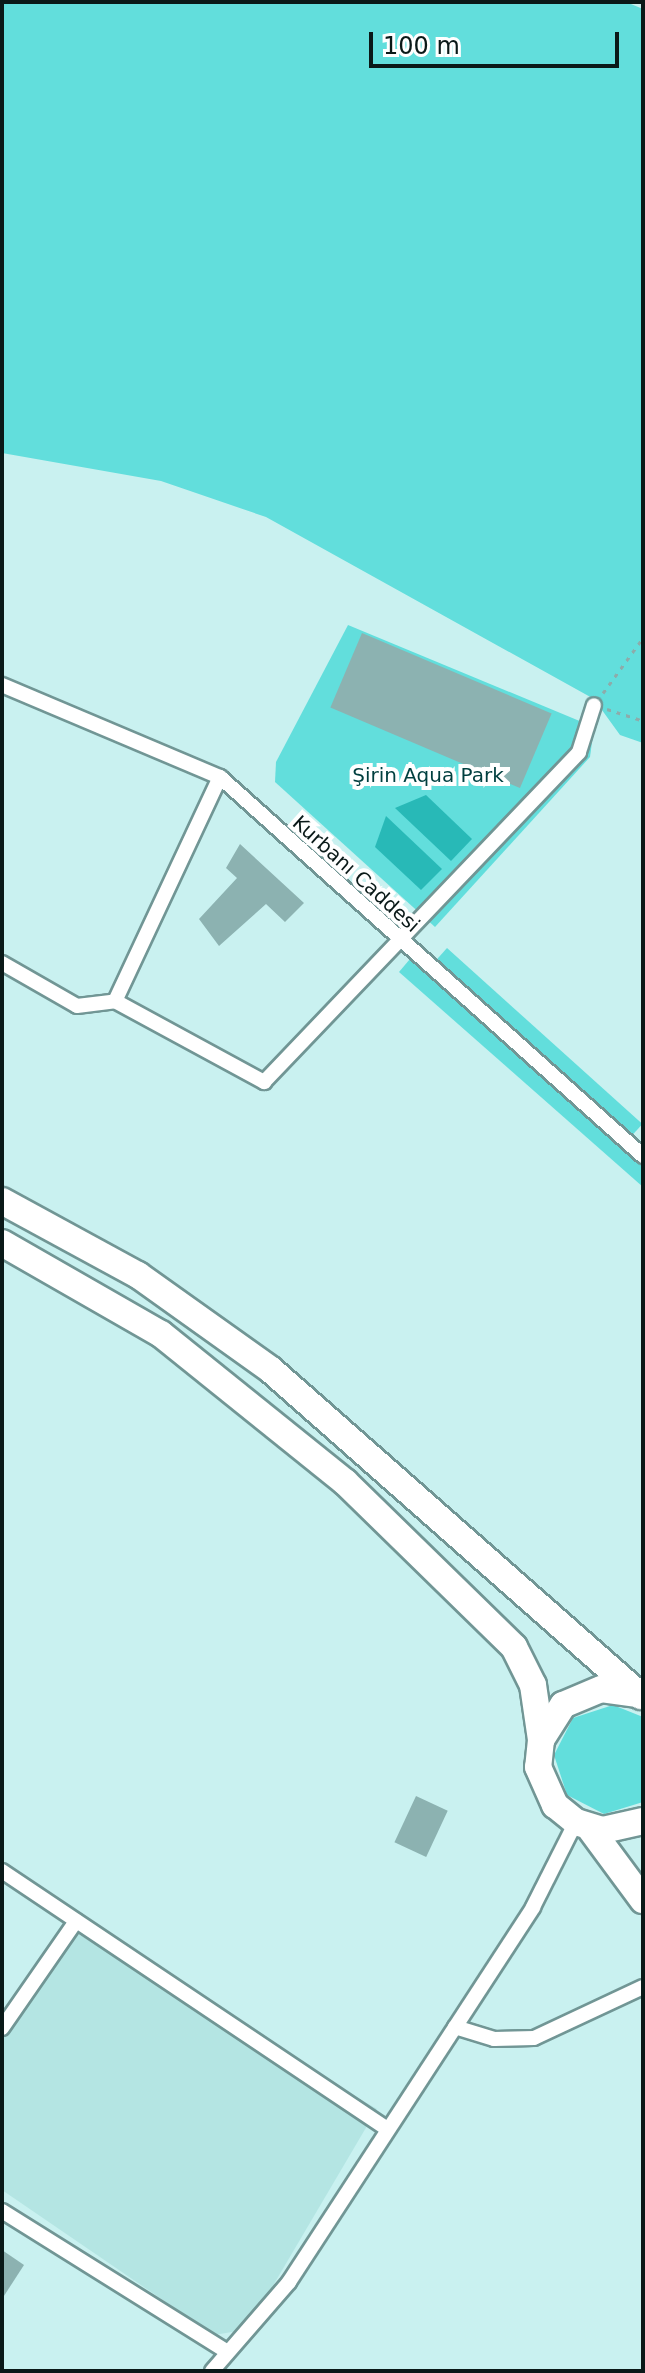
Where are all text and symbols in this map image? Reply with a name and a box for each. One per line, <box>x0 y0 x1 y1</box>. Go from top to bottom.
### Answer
scale bar <box>373 16 623 66</box>
text: 100 m <box>383 32 460 60</box>
park label: Şirin Aqua Park <box>352 763 504 787</box>
street label: Kurbanı Caddesi <box>288 811 424 937</box>

